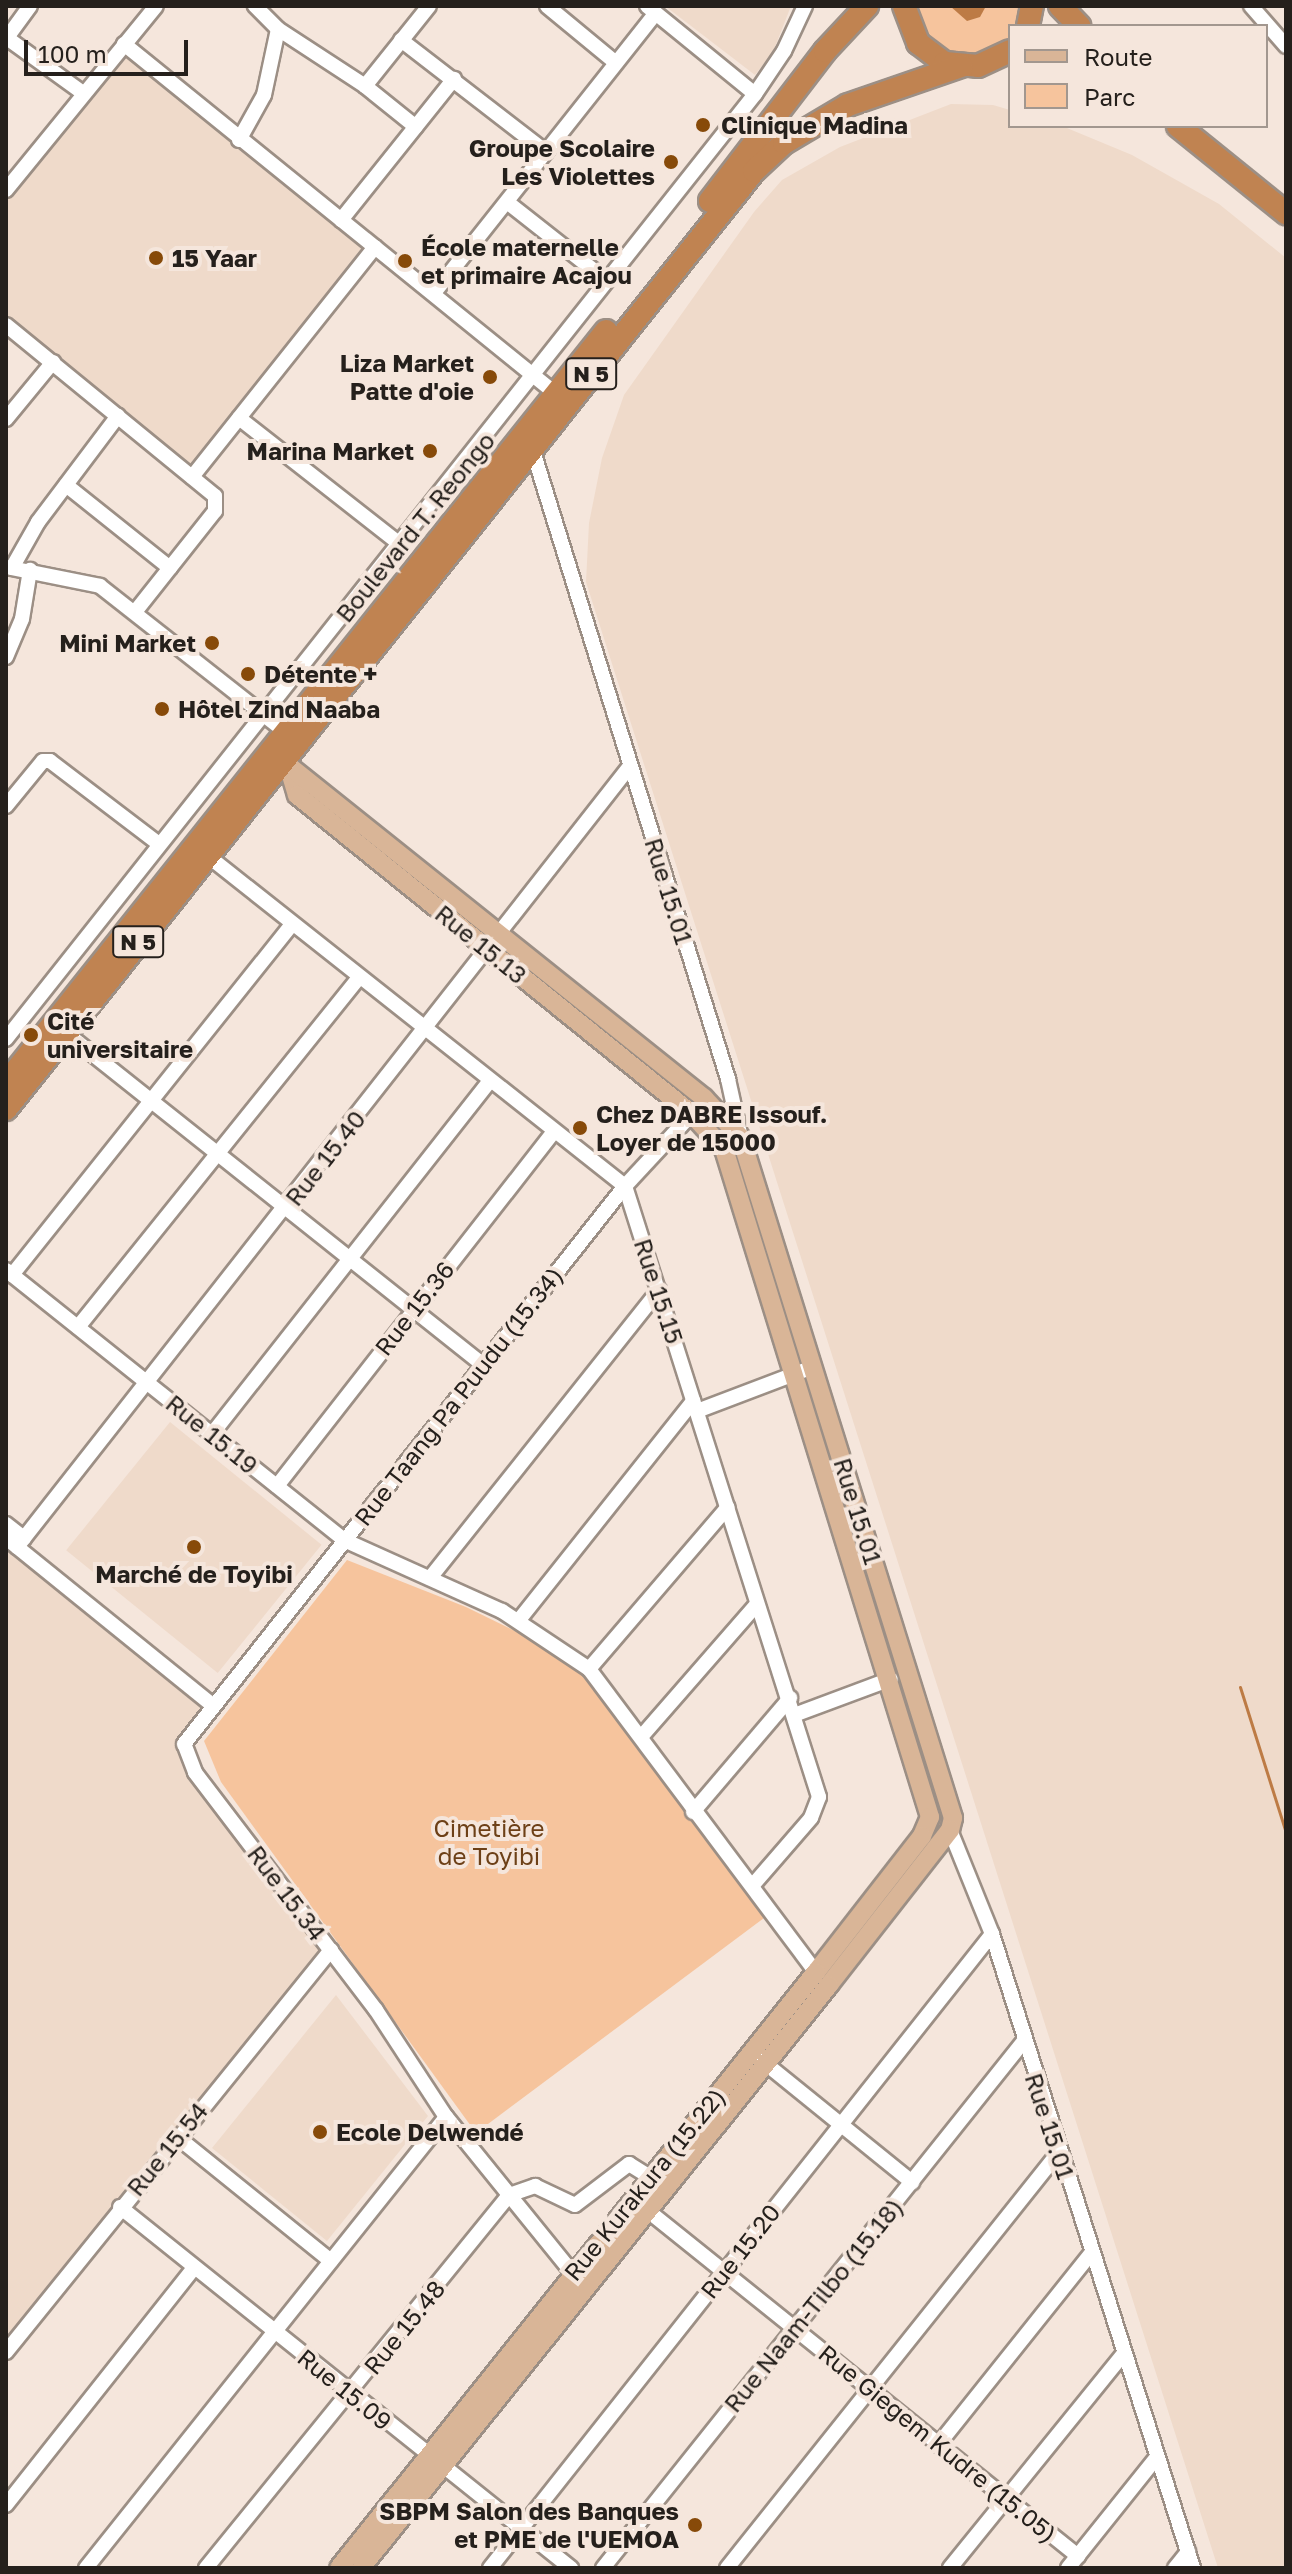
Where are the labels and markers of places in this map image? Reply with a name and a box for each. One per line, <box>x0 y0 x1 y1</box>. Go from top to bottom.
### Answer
place label: Clinique Madina <box>721 111 908 139</box>
marker: Clinique Madina <box>692 114 714 136</box>
place label: Groupe Scolaire Les Violettes <box>469 134 655 190</box>
marker: Groupe Scolaire Les Violettes <box>662 153 680 171</box>
place label: École maternelle et primaire Acajou <box>421 233 632 289</box>
place label: 15 Yaar <box>172 244 257 272</box>
marker: 15 Yaar <box>147 249 165 267</box>
marker: École maternelle et primaire Acajou <box>396 252 414 270</box>
place label: Liza Market Patte d'oie <box>340 349 474 405</box>
marker: Liza Market Patte d'oie <box>481 368 499 386</box>
place label: Marina Market <box>247 437 414 465</box>
marker: Marina Market <box>421 442 439 460</box>
place label: Mini Market <box>59 629 196 657</box>
marker: Mini Market <box>203 634 221 652</box>
place label: Détente + <box>264 660 377 688</box>
marker: Détente + <box>239 665 257 683</box>
place label: Hôtel Zind Naaba <box>178 695 380 723</box>
marker: Hôtel Zind Naaba <box>153 700 171 718</box>
place label: Cité universitaire <box>47 1007 193 1063</box>
marker: Cité universitaire <box>22 1026 40 1044</box>
place label: Chez DABRE Issouf. Loyer de 15000 <box>596 1100 827 1156</box>
marker: Chez DABRE Issouf. Loyer de 15000 <box>571 1119 589 1137</box>
marker: Marché de Toyibi <box>185 1538 203 1556</box>
place label: Marché de Toyibi <box>95 1560 293 1588</box>
place label: Ecole Delwendé <box>336 2118 524 2146</box>
marker: Ecole Delwendé <box>311 2123 329 2141</box>
place label: SBPM Salon des Banques et PME de l'UEMOA <box>379 2497 679 2553</box>
marker: SBPM Salon des Banques et PME de l'UEMOA <box>686 2516 704 2534</box>

